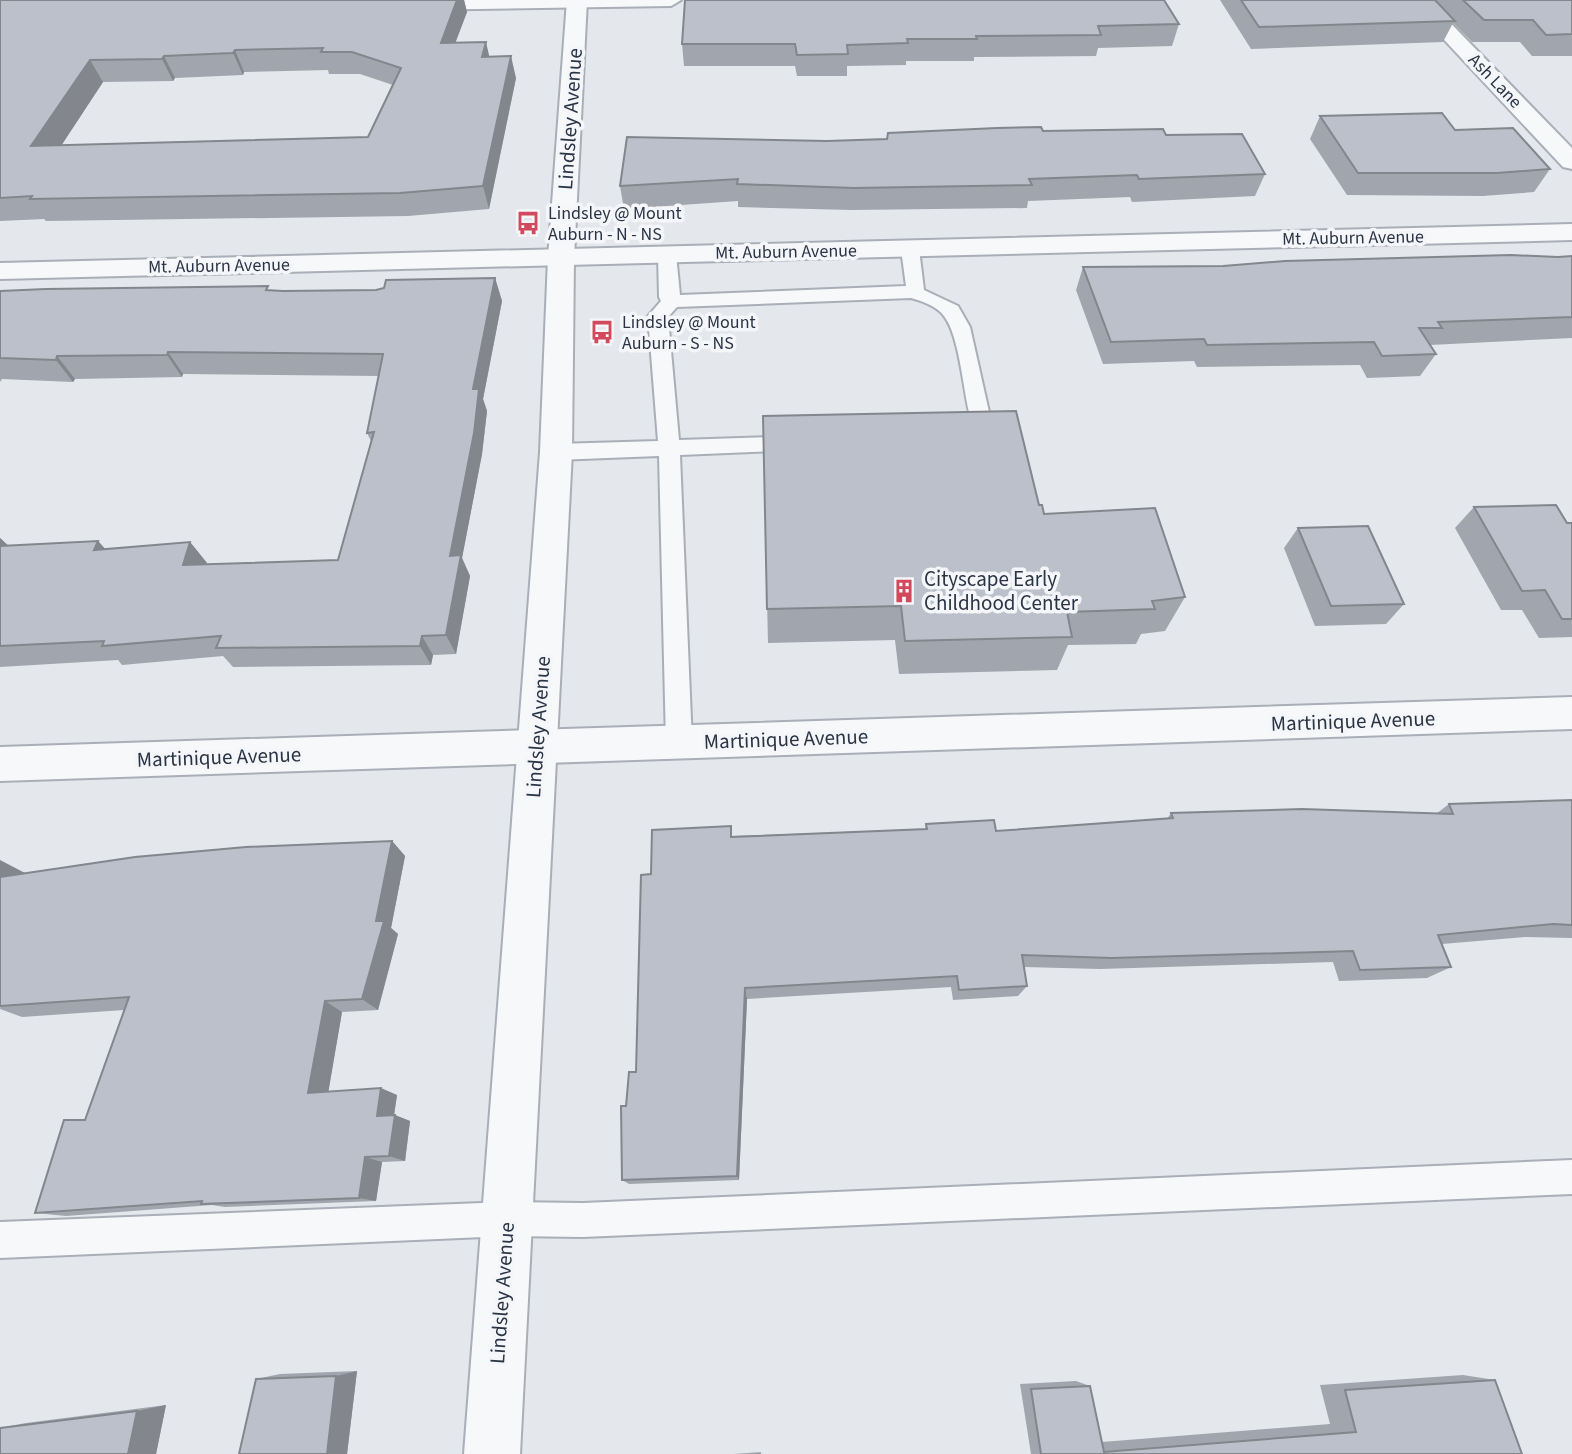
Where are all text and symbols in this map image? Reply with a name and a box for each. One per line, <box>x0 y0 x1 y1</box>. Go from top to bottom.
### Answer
street label: Lindsley Avenue <box>550 47 590 191</box>
street label: Ash Lane <box>1462 48 1528 114</box>
place label: Lindsley @ Mount Auburn - N - NS <box>548 201 682 247</box>
bus stop icon: Lindsley @ Mount Auburn - N - NS <box>514 209 542 237</box>
street label: Mt. Auburn Avenue <box>1282 224 1424 252</box>
street label: Mt. Auburn Avenue <box>715 238 857 266</box>
street label: Mt. Auburn Avenue <box>148 252 290 280</box>
place label: Lindsley @ Mount Auburn - S - NS <box>622 310 756 356</box>
bus stop icon: Lindsley @ Mount Auburn - S - NS <box>588 318 616 346</box>
place label: Cityscape Early Childhood Center <box>924 564 1079 618</box>
building icon: Cityscape Early Childhood Center <box>890 577 918 605</box>
street label: Lindsley Avenue <box>518 655 558 799</box>
street label: Martinique Avenue <box>1270 703 1436 739</box>
street label: Martinique Avenue <box>703 721 869 757</box>
street label: Martinique Avenue <box>136 739 302 775</box>
street label: Lindsley Avenue <box>482 1221 522 1365</box>

